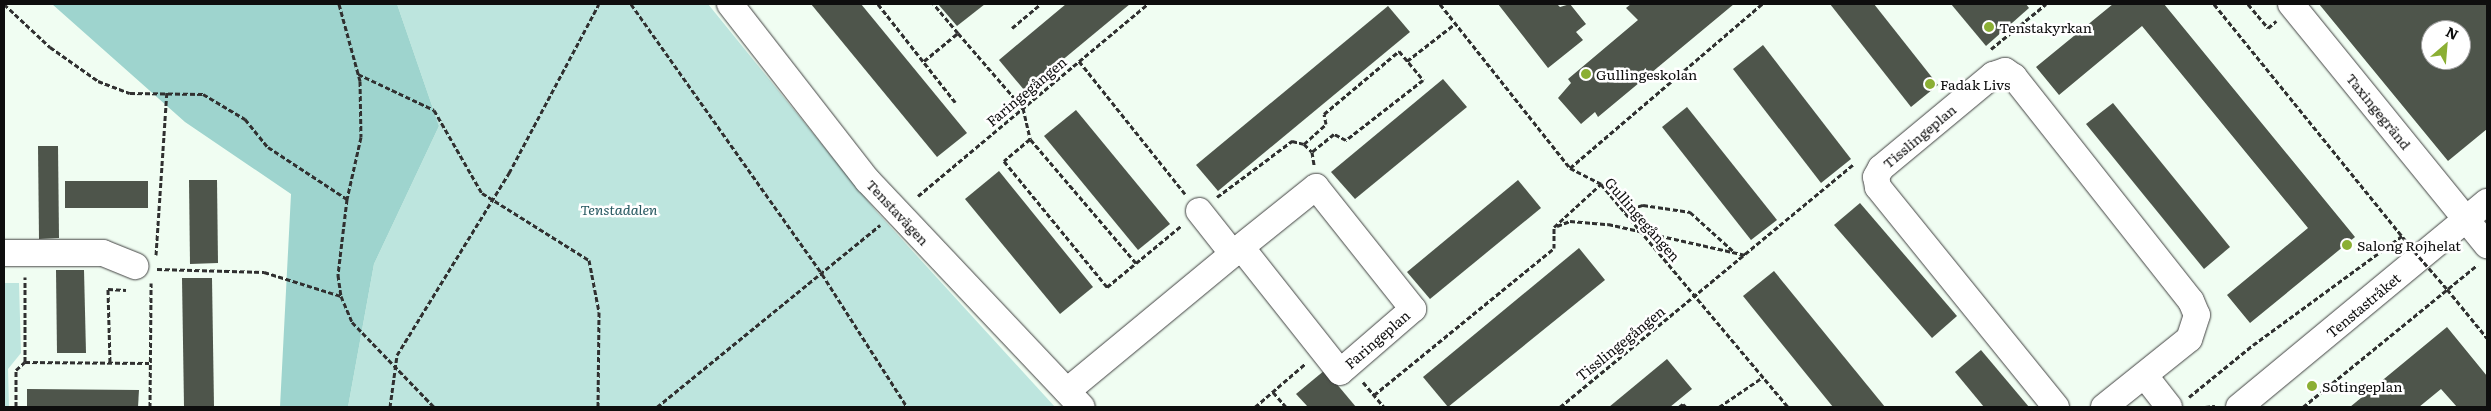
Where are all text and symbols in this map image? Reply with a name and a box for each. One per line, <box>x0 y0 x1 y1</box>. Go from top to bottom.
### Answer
place label: Tenstakyrkan <box>1999 19 2092 35</box>
north arrow <box>2421 20 2471 70</box>
marker: Tenstakyrkan <box>1983 21 1995 33</box>
text: N <box>2443 21 2462 44</box>
street label: Faringegången <box>983 53 1069 129</box>
place label: Gullingeskolan <box>1596 66 1697 82</box>
marker: Gullingeskolan <box>1580 68 1592 80</box>
street label: Taxingegränd <box>2343 70 2415 152</box>
place label: Fadak Livs <box>1940 76 2010 92</box>
marker: Fadak Livs <box>1924 78 1936 90</box>
street label: Tisslingeplan <box>1879 100 1959 172</box>
street label: Gullingegången <box>1602 174 1684 264</box>
street label: Tenstavägen <box>863 176 933 248</box>
park label: Tenstadalen <box>581 201 657 217</box>
place label: Salong Rojhelat <box>2357 237 2461 253</box>
marker: Salong Rojhelat <box>2341 239 2353 251</box>
street label: Tenstastråket <box>2323 269 2403 341</box>
street label: Tisslingegången <box>1572 302 1668 384</box>
street label: Faringeplan <box>1341 306 1413 372</box>
place label: Sotingeplan <box>2322 378 2402 394</box>
marker: Sotingeplan <box>2306 380 2318 392</box>

